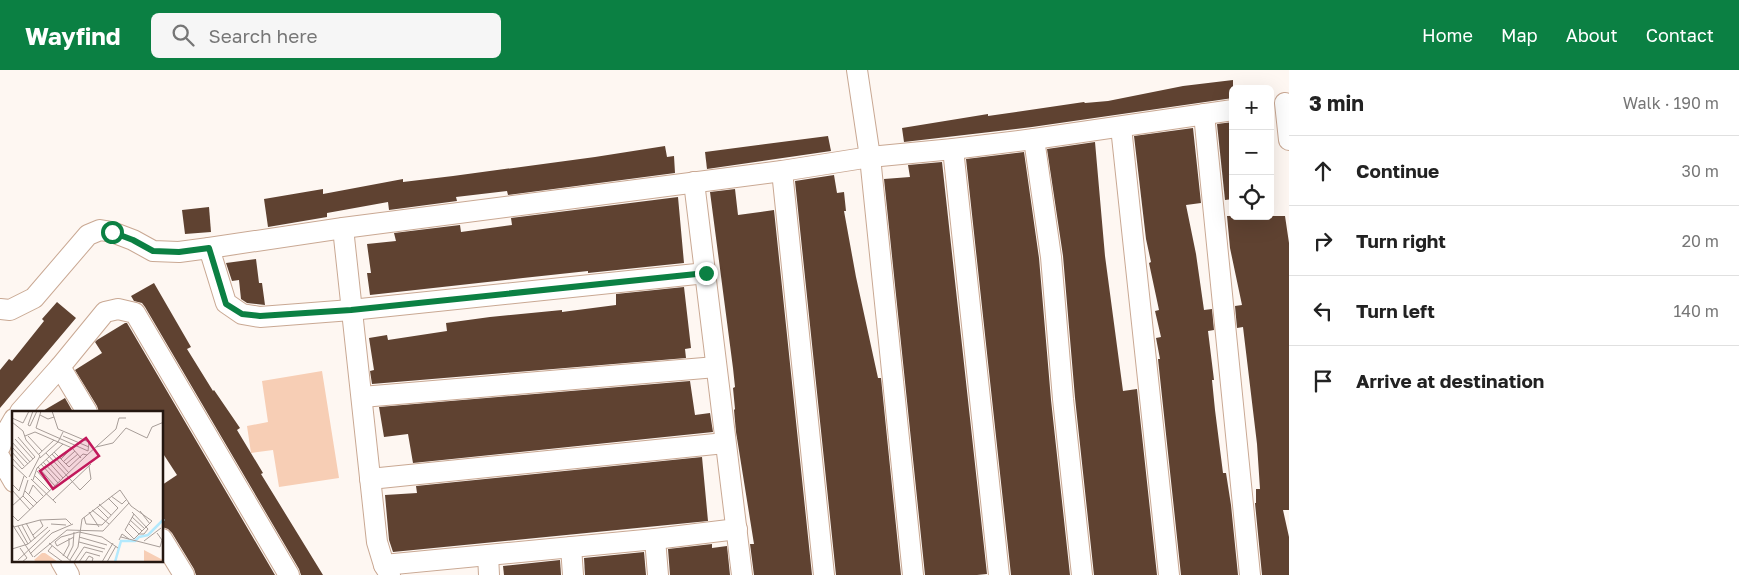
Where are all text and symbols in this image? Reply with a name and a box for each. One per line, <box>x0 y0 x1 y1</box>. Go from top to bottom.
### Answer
search box <box>151 13 501 58</box>
text: Wayfind <box>25 21 121 50</box>
icon: search <box>169 21 197 49</box>
text: Search here <box>209 24 317 47</box>
text: Home <box>1422 24 1473 46</box>
text: Map <box>1501 24 1538 46</box>
text: About <box>1566 24 1618 46</box>
text: Contact <box>1646 24 1714 46</box>
map controls <box>1229 85 1274 220</box>
button: + <box>1229 85 1274 130</box>
text: 3 min <box>1309 90 1364 116</box>
text: Walk · 190 m <box>1623 93 1719 113</box>
button: − <box>1229 130 1274 175</box>
icon: ahead <box>1309 157 1337 185</box>
text: Continue <box>1356 159 1439 182</box>
text: 30 m <box>1682 161 1719 181</box>
button: locate <box>1229 175 1274 220</box>
route start <box>101 221 124 244</box>
icon: right <box>1309 227 1337 255</box>
text: Turn right <box>1356 229 1446 252</box>
text: 20 m <box>1682 231 1719 251</box>
route end <box>695 262 718 285</box>
icon: left <box>1309 297 1337 325</box>
text: Turn left <box>1356 299 1435 322</box>
text: 140 m <box>1673 301 1719 321</box>
icon: arrive <box>1309 367 1337 395</box>
text: Arrive at destination <box>1356 369 1544 392</box>
inset map <box>12 411 164 562</box>

